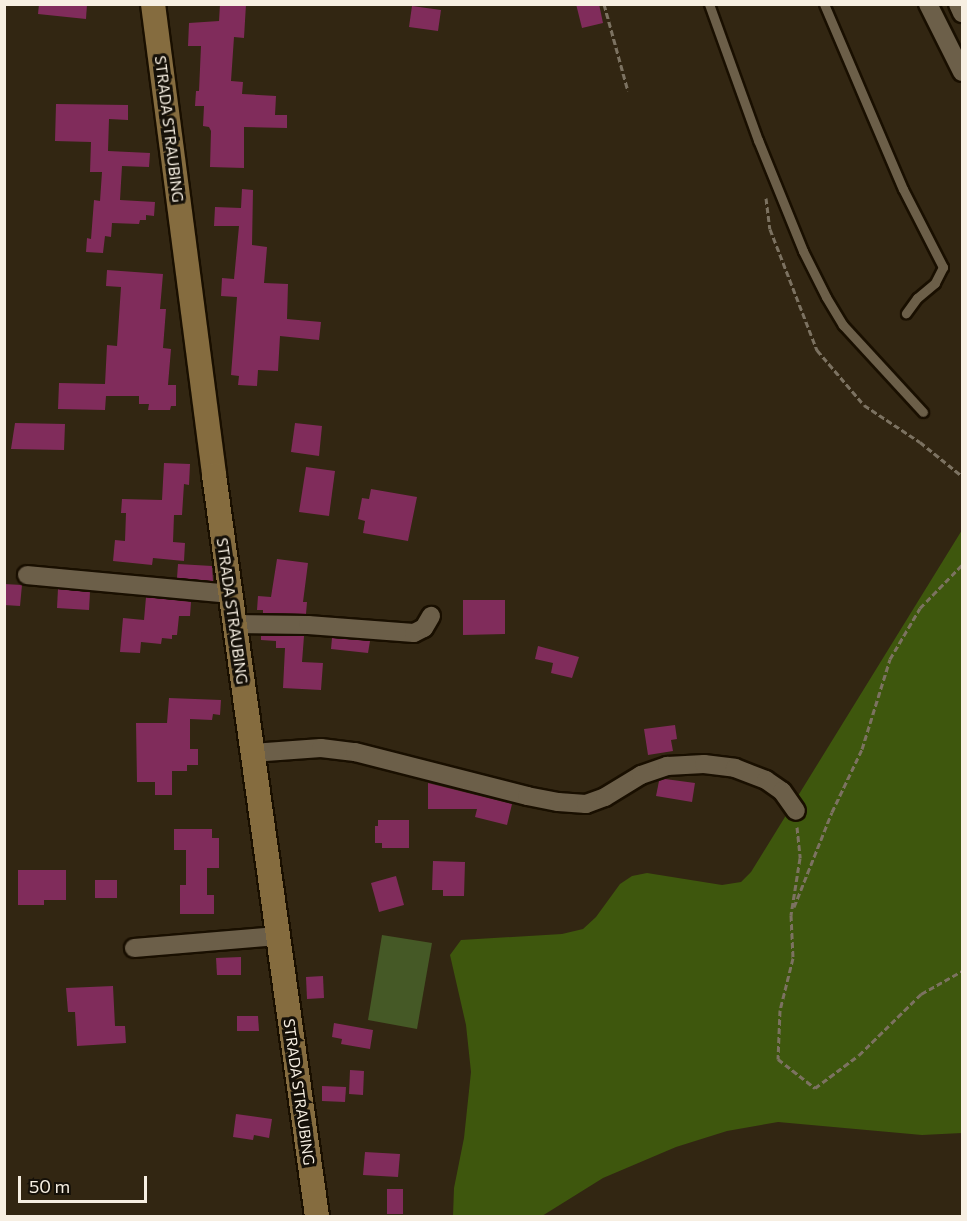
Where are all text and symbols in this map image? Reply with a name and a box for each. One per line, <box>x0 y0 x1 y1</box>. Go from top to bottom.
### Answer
street label: STRADA STRAUBING <box>151 55 187 203</box>
street label: STRADA STRAUBING <box>213 537 251 685</box>
street label: STRADA STRAUBING <box>280 1018 318 1166</box>
scale bar <box>21 1164 150 1202</box>
text: 50 m <box>29 1175 70 1197</box>

